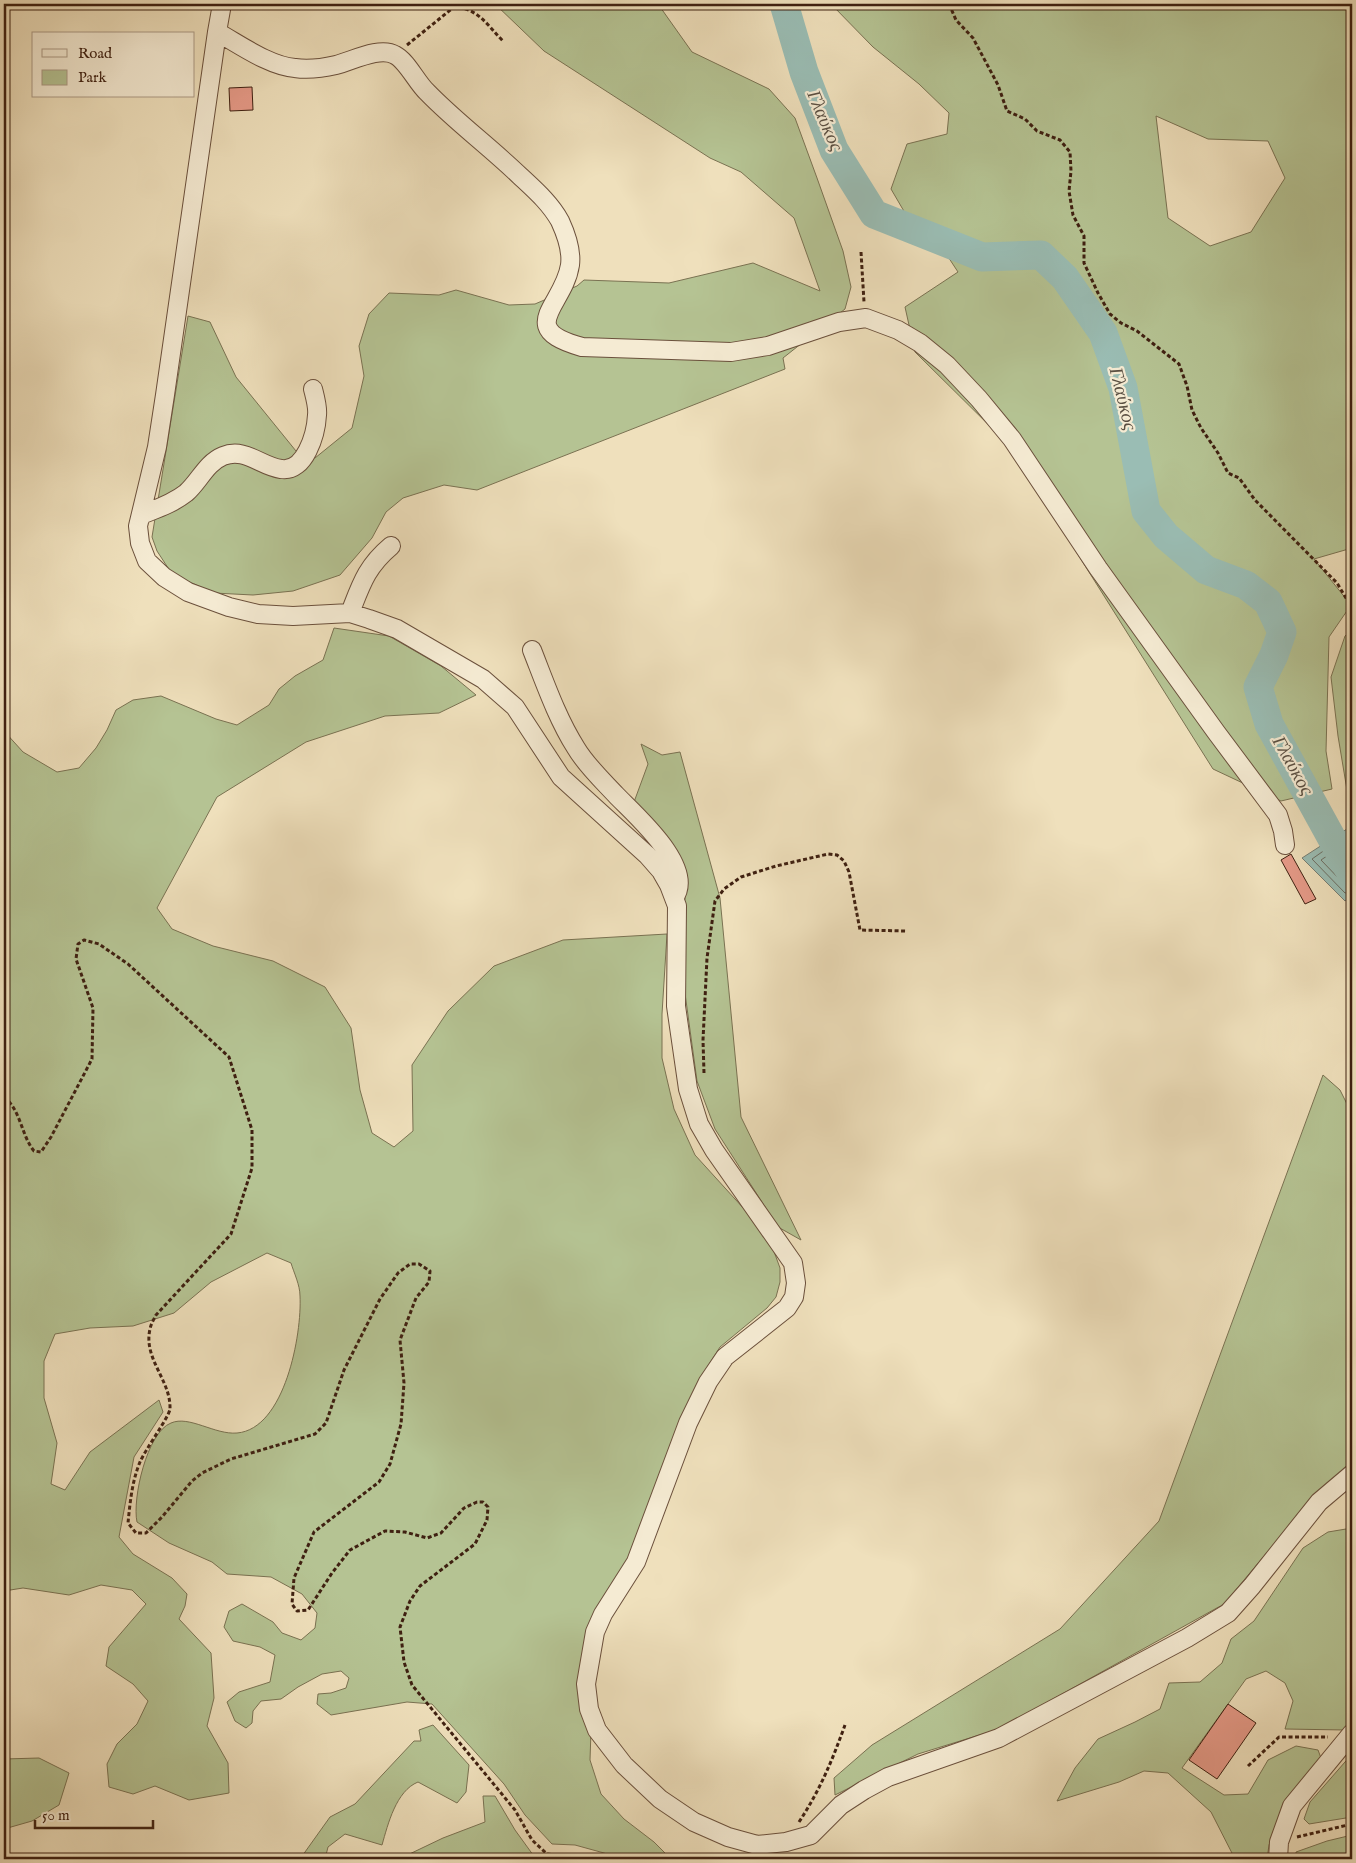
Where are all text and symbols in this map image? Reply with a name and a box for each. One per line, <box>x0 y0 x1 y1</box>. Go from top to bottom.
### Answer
legend <box>32 32 195 98</box>
text: Road <box>78 44 113 63</box>
text: Park <box>78 68 108 87</box>
water label: Γλαύκος <box>800 86 848 155</box>
water label: Γλαύκος <box>1102 364 1141 433</box>
water label: Γλαύκος <box>1265 731 1318 800</box>
scale bar <box>35 1798 152 1830</box>
text: 50 m <box>42 1806 70 1825</box>

